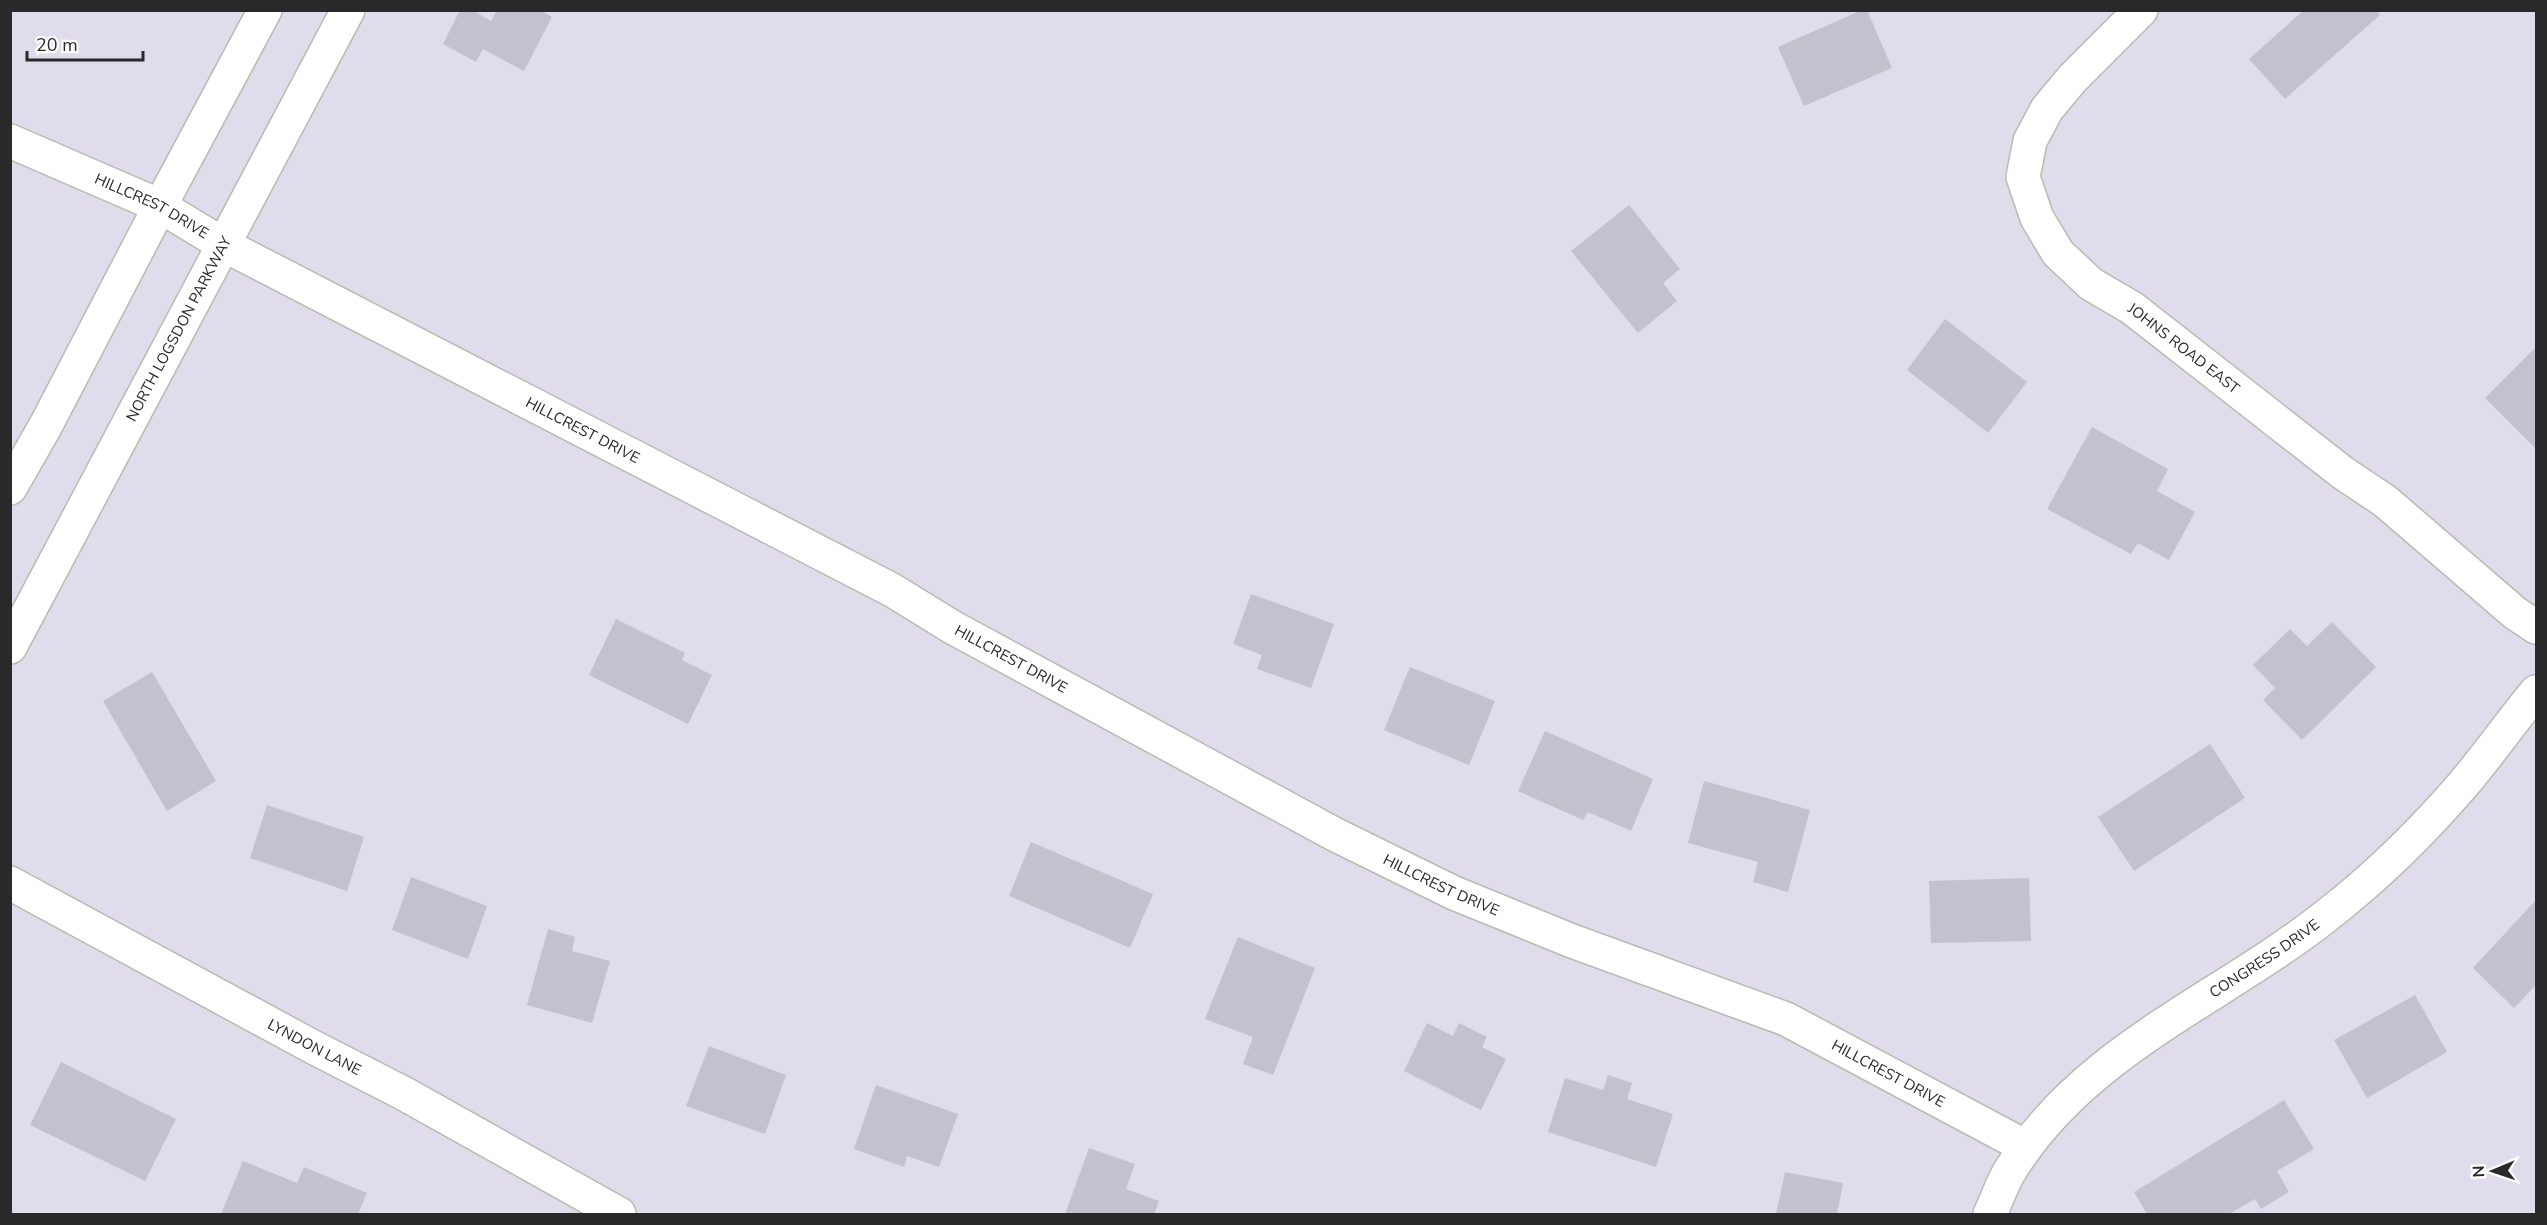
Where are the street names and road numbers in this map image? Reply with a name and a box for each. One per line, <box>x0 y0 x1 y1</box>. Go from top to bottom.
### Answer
street label: HILLCREST DRIVE <box>91 169 213 243</box>
street label: NORTH LOGSDON PARKWAY <box>121 232 237 425</box>
street label: JOHNS ROAD EAST <box>2124 297 2244 398</box>
street label: HILLCREST DRIVE <box>522 392 643 468</box>
street label: HILLCREST DRIVE <box>951 620 1071 698</box>
street label: HILLCREST DRIVE <box>1380 850 1502 920</box>
street label: CONGRESS DRIVE <box>2206 915 2324 1002</box>
street label: LYNDON LANE <box>264 1014 365 1080</box>
street label: HILLCREST DRIVE <box>1828 1035 1948 1112</box>

